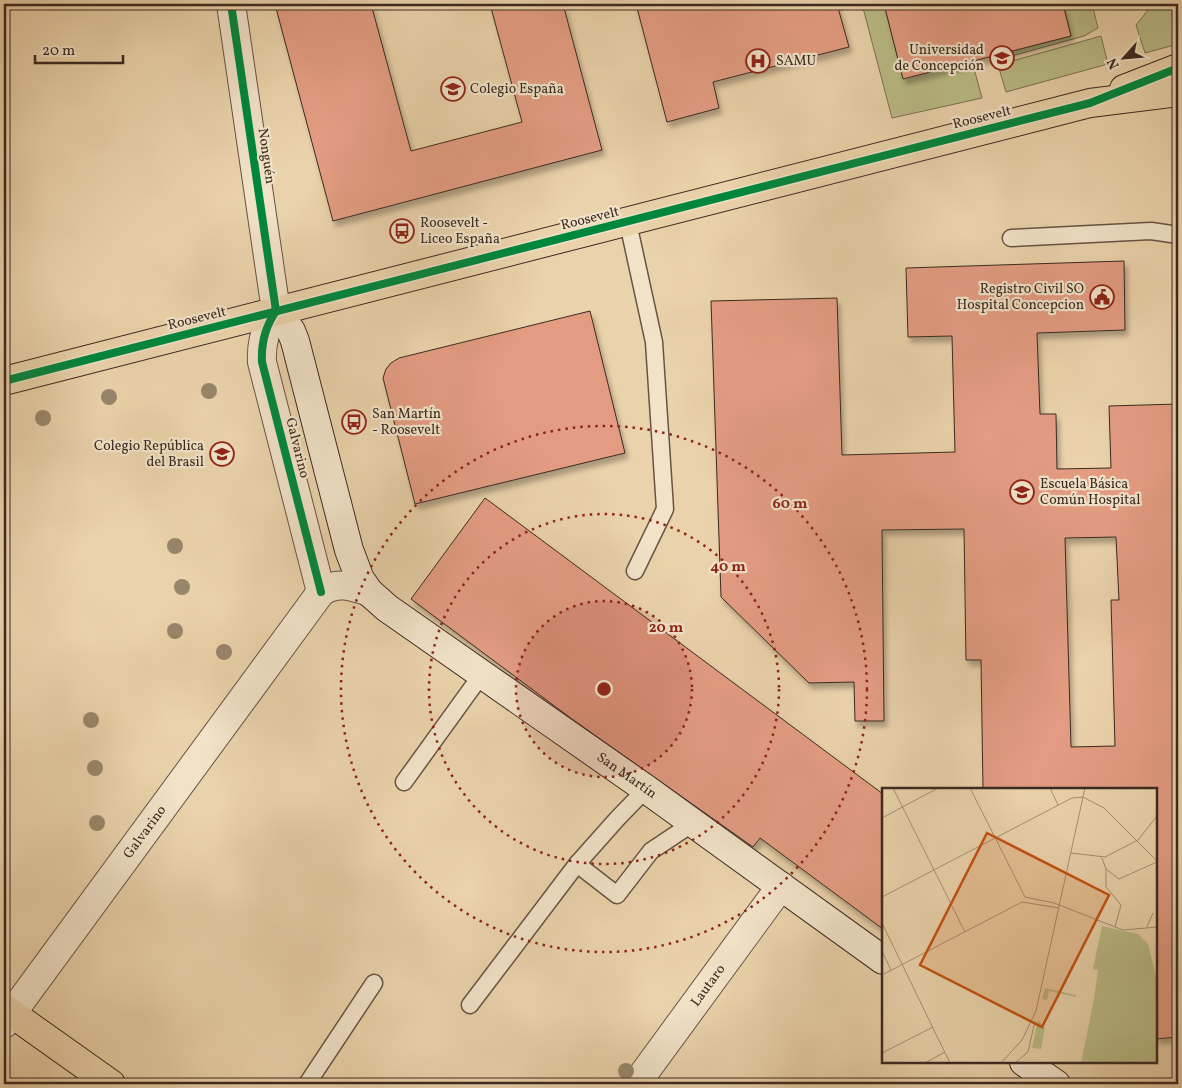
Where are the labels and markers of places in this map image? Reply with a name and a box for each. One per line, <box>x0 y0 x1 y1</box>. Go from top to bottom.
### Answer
place label: Universidad de Concepción <box>895 41 984 76</box>
school or university icon: Universidad de Concepción <box>989 45 1015 71</box>
hospital icon: SAMU <box>745 48 771 74</box>
place label: SAMU <box>776 52 816 71</box>
school or university icon: Colegio España <box>440 76 466 102</box>
place label: Colegio España <box>470 80 564 99</box>
place label: Roosevelt - Liceo España <box>420 214 500 249</box>
bus stop icon: Roosevelt - Liceo España <box>389 218 415 244</box>
place label: Registro Civil SO Hospital Concepcion <box>957 280 1084 315</box>
public building icon: Registro Civil SO Hospital Concepcion <box>1089 284 1115 310</box>
place label: San Martín - Roosevelt <box>372 405 441 440</box>
bus stop icon: San Martín - Roosevelt <box>341 409 367 435</box>
place label: Colegio República del Brasil <box>94 437 204 472</box>
school or university icon: Colegio República del Brasil <box>209 441 235 467</box>
place label: Escuela Básica Común Hospital <box>1040 475 1140 510</box>
school or university icon: Escuela Básica Común Hospital <box>1009 479 1035 505</box>
centre of rings <box>595 680 613 698</box>

